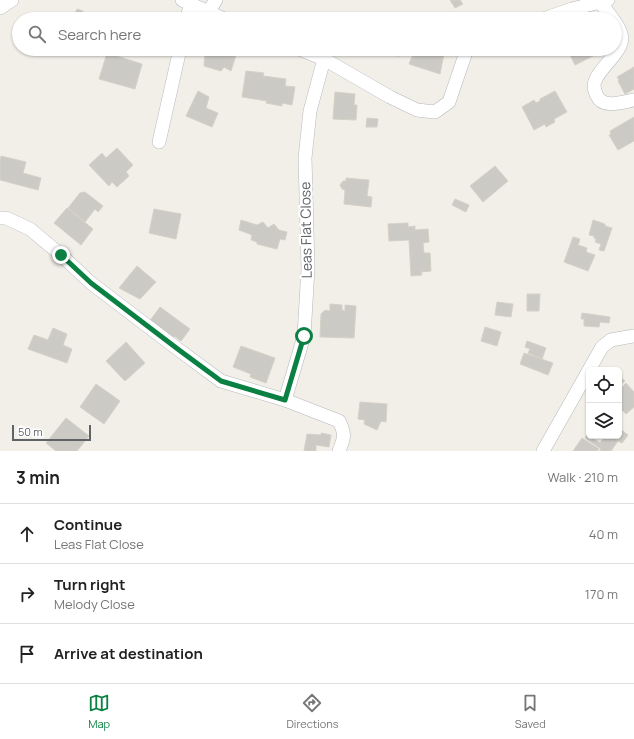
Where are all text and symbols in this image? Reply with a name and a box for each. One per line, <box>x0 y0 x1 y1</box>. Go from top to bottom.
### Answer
search box <box>12 12 622 56</box>
icon: search <box>26 23 48 45</box>
text: Search here <box>58 24 141 45</box>
street label: Leas Flat Close <box>295 182 316 278</box>
route end <box>52 246 70 264</box>
route start <box>295 327 313 345</box>
map controls <box>586 367 622 439</box>
button: locate <box>586 367 622 403</box>
button: layers <box>586 403 622 439</box>
scale bar <box>12 423 91 442</box>
text: 50 m <box>18 424 43 439</box>
text: 3 min <box>16 466 60 489</box>
text: Walk · 210 m <box>548 468 618 486</box>
text: Continue <box>54 514 122 535</box>
icon: ahead <box>16 523 38 545</box>
text: 40 m <box>589 525 618 543</box>
text: Leas Flat Close <box>54 535 144 553</box>
text: Turn right <box>54 574 125 595</box>
icon: right <box>16 583 38 605</box>
text: 170 m <box>585 585 618 603</box>
text: Melody Close <box>54 595 135 613</box>
icon: arrive <box>16 643 38 665</box>
text: Arrive at destination <box>54 643 203 664</box>
tab: Map <box>88 692 110 731</box>
tab: Directions <box>286 692 339 731</box>
tab: Saved <box>515 692 546 731</box>

